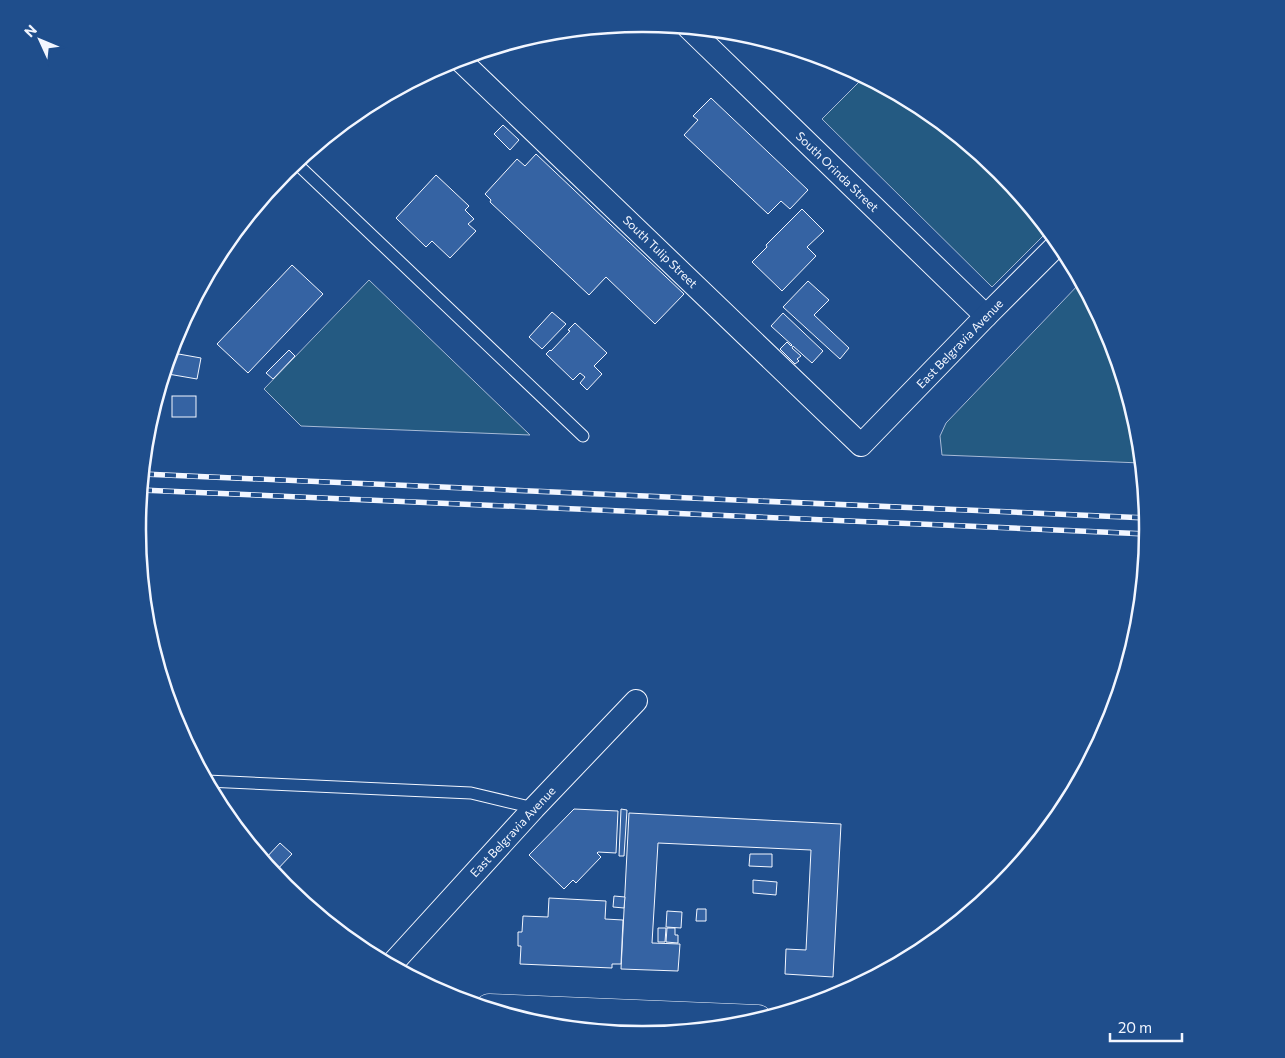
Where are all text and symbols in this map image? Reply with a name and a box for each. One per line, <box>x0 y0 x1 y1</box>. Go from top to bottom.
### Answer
north arrow <box>15 15 65 65</box>
text: N <box>21 21 40 40</box>
street label: South Orinda Street <box>794 128 882 214</box>
street label: South Tulip Street <box>621 212 701 290</box>
street label: East Belgravia Avenue <box>913 296 1005 391</box>
street label: East Belgravia Avenue <box>467 783 558 879</box>
scale bar <box>1110 1010 1182 1042</box>
text: 20 m <box>1118 1018 1152 1036</box>

